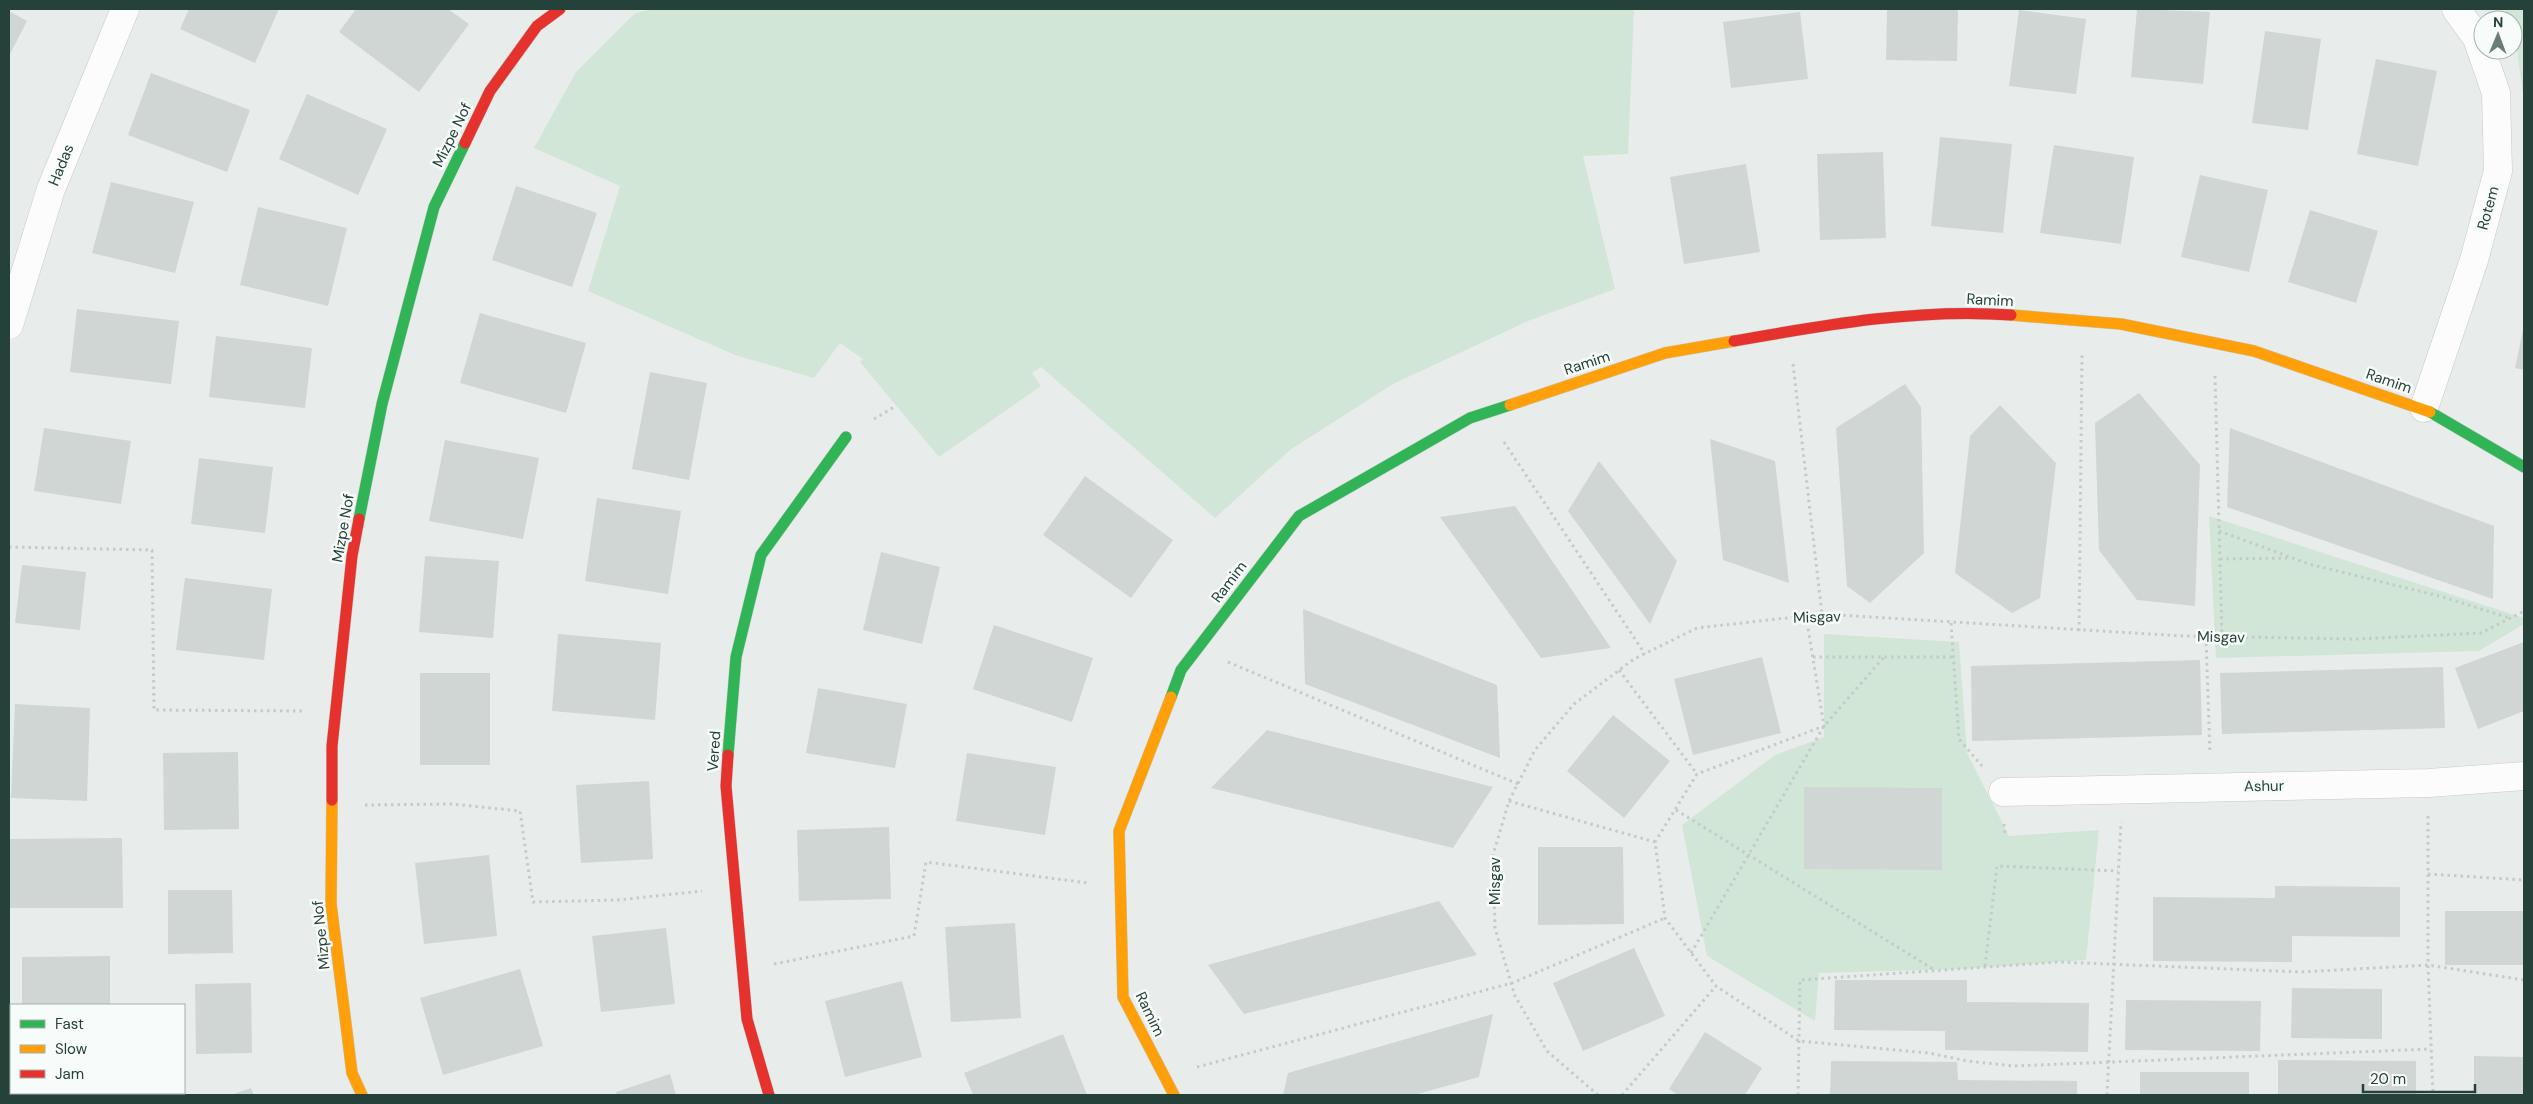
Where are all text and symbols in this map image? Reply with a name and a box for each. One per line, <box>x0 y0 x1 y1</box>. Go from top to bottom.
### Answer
north arrow <box>2473 10 2523 60</box>
text: N <box>2493 13 2503 31</box>
street label: Mizpe Nof <box>428 99 476 171</box>
street label: Hadas <box>44 141 78 189</box>
street label: Rotem <box>2473 184 2503 232</box>
street label: Ramim <box>1966 289 2014 311</box>
street label: Ramim <box>1561 346 1613 380</box>
street label: Ramim <box>2363 364 2415 398</box>
street label: Mizpe Nof <box>327 492 359 564</box>
street label: Ramim <box>1207 557 1251 607</box>
street label: Misgav <box>1793 606 1841 628</box>
street label: Misgav <box>2197 627 2245 647</box>
street label: Vered <box>703 730 725 772</box>
street label: Ashur <box>2244 776 2285 796</box>
street label: Misgav <box>1485 857 1505 905</box>
street label: Mizpe Nof <box>307 899 335 971</box>
street label: Ramim <box>1131 988 1169 1040</box>
legend <box>10 1004 185 1094</box>
text: Fast <box>55 1014 84 1034</box>
text: Slow <box>55 1039 88 1059</box>
scale bar <box>2363 1062 2476 1094</box>
text: Jam <box>55 1064 84 1084</box>
text: 20 m <box>2370 1069 2406 1089</box>

